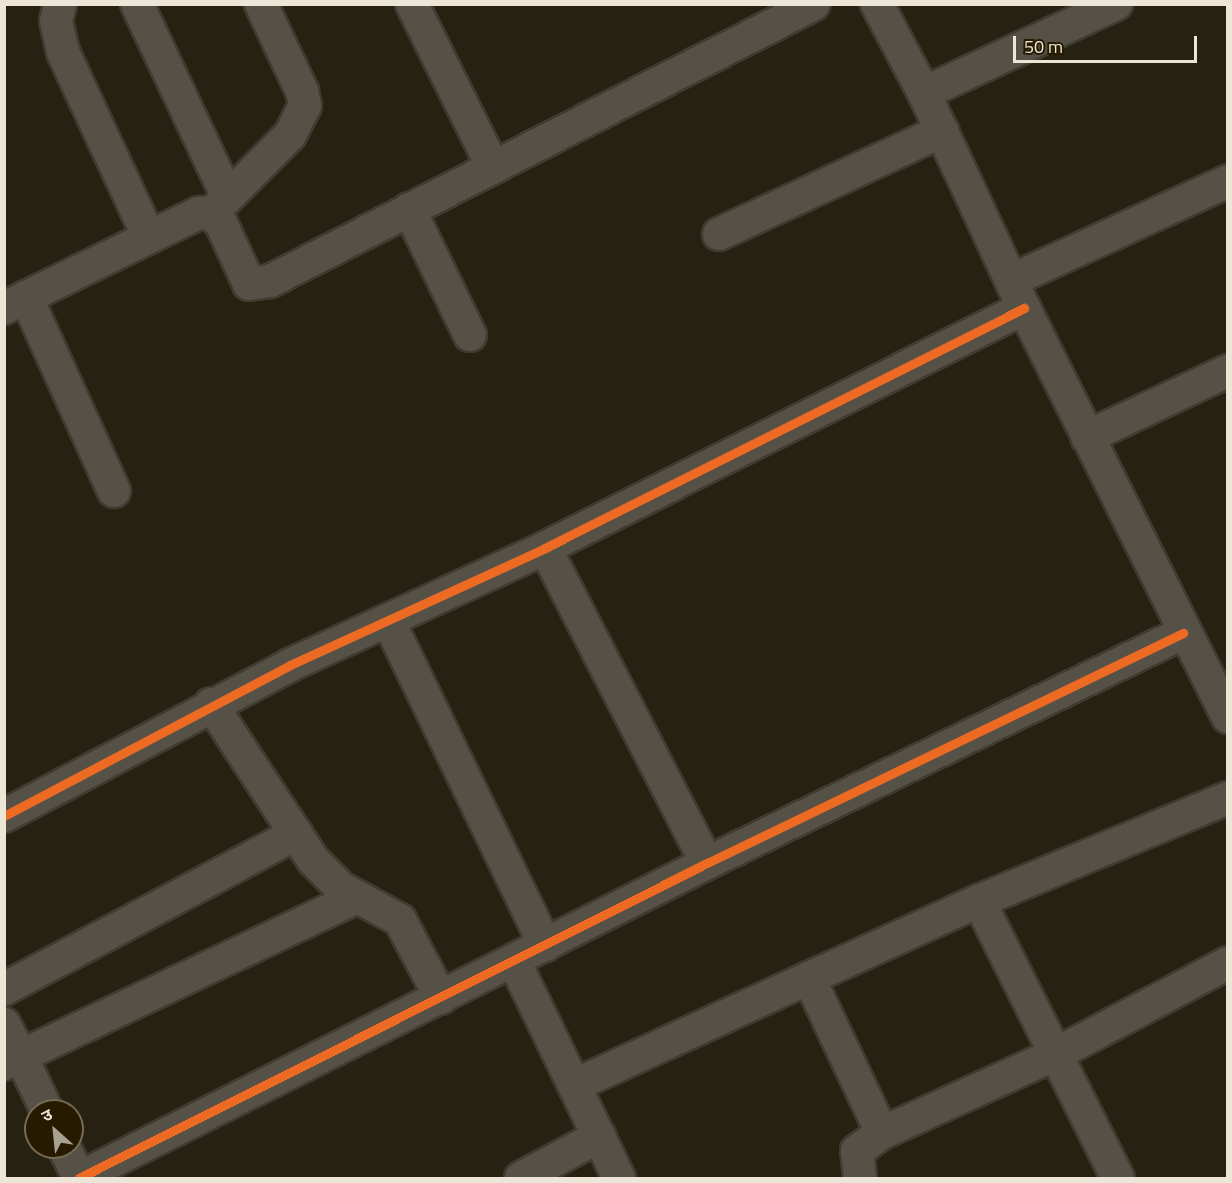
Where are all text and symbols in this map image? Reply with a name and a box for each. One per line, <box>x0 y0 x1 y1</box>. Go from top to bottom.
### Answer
scale bar <box>1016 24 1200 62</box>
text: 50 m <box>1024 33 1063 60</box>
north arrow <box>24 1099 84 1159</box>
text: उ <box>37 1102 56 1128</box>

